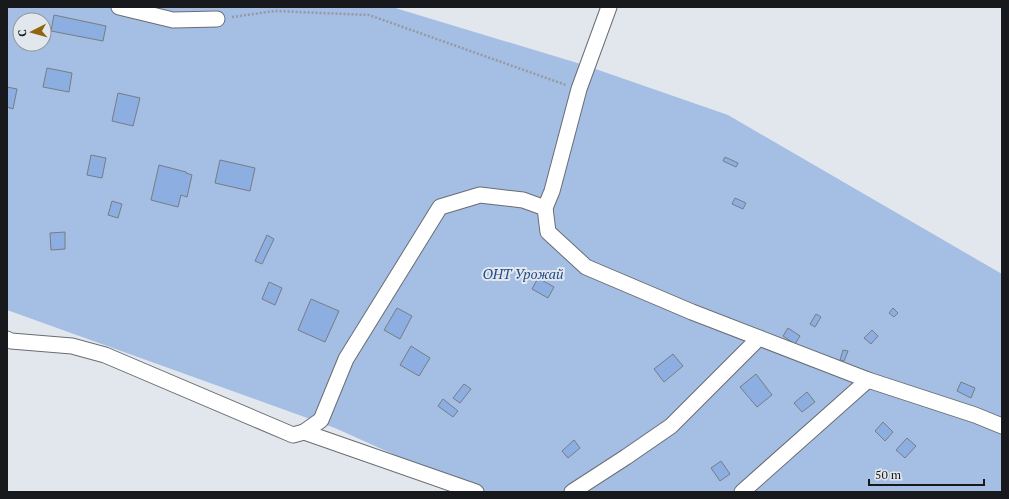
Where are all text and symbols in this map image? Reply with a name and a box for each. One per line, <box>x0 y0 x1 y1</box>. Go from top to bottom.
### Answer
north arrow <box>12 12 52 52</box>
text: С <box>15 29 29 37</box>
park label: ОНТ Урожай <box>482 264 564 283</box>
scale bar <box>869 461 984 487</box>
text: 50 m <box>875 467 902 482</box>

